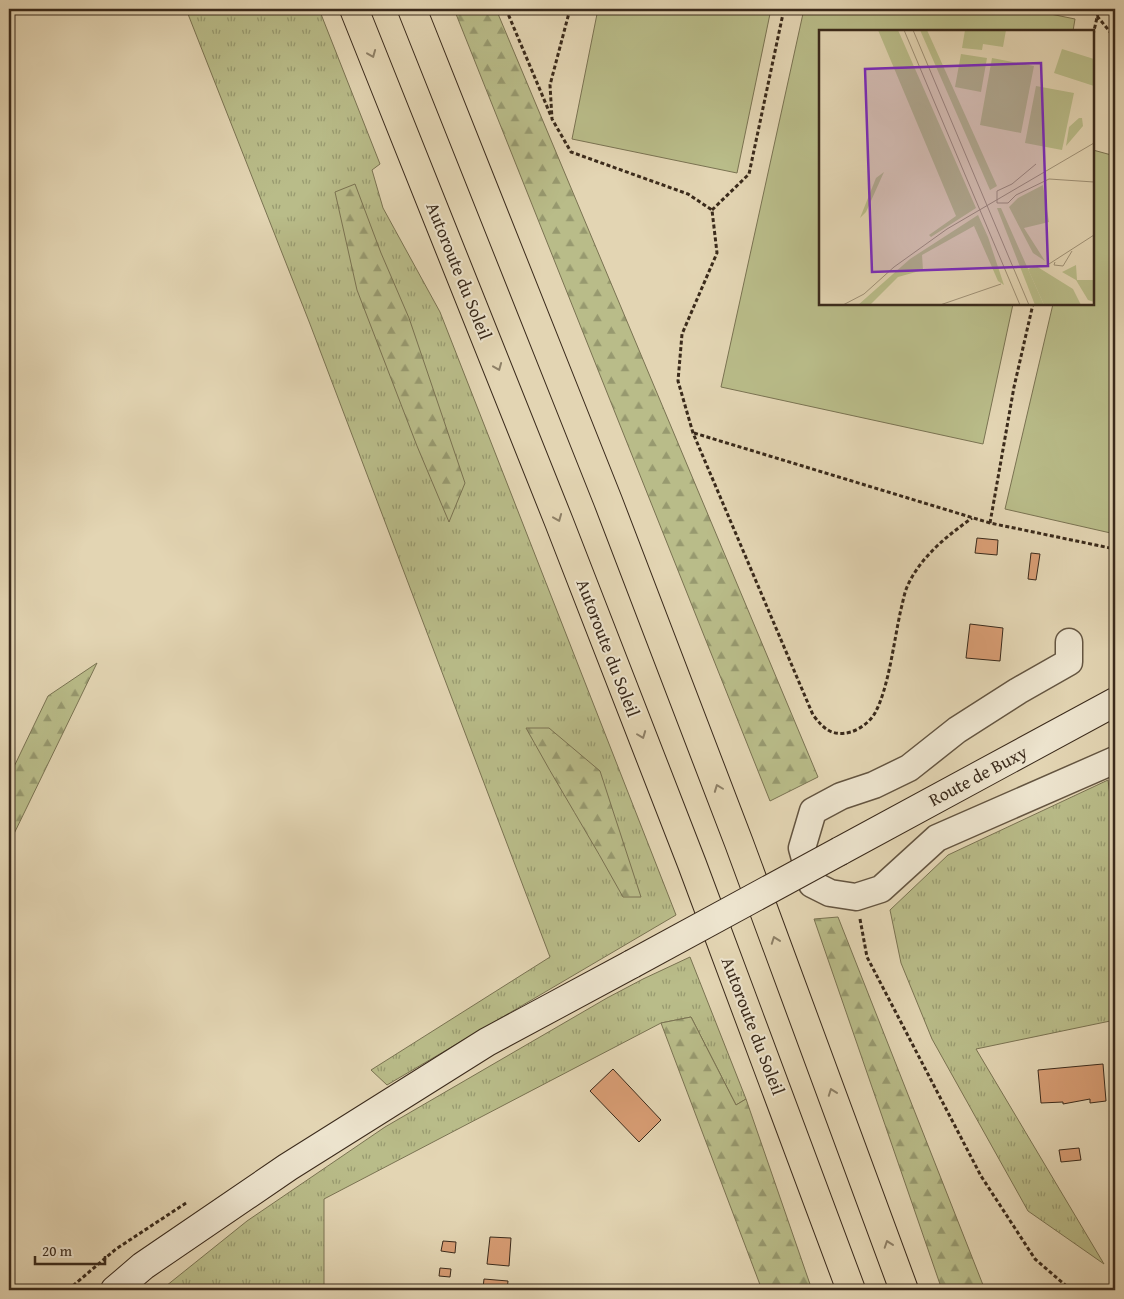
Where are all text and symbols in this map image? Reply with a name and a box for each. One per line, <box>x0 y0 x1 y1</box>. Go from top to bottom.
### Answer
inset map <box>819 30 1094 305</box>
one-way arrow <box>366 49 377 58</box>
street label: Autoroute du Soleil <box>420 198 499 344</box>
one-way arrow <box>492 363 502 371</box>
one-way arrow <box>552 514 562 522</box>
street label: Autoroute du Soleil <box>570 575 647 721</box>
one-way arrow <box>636 730 646 739</box>
street label: Route de Buxy <box>924 738 1032 813</box>
one-way arrow <box>714 784 724 792</box>
one-way arrow <box>771 936 781 944</box>
street label: Autoroute du Soleil <box>715 953 792 1099</box>
one-way arrow <box>828 1088 838 1097</box>
scale bar <box>35 1234 105 1266</box>
text: 20 m <box>42 1240 73 1261</box>
one-way arrow <box>884 1240 894 1249</box>

